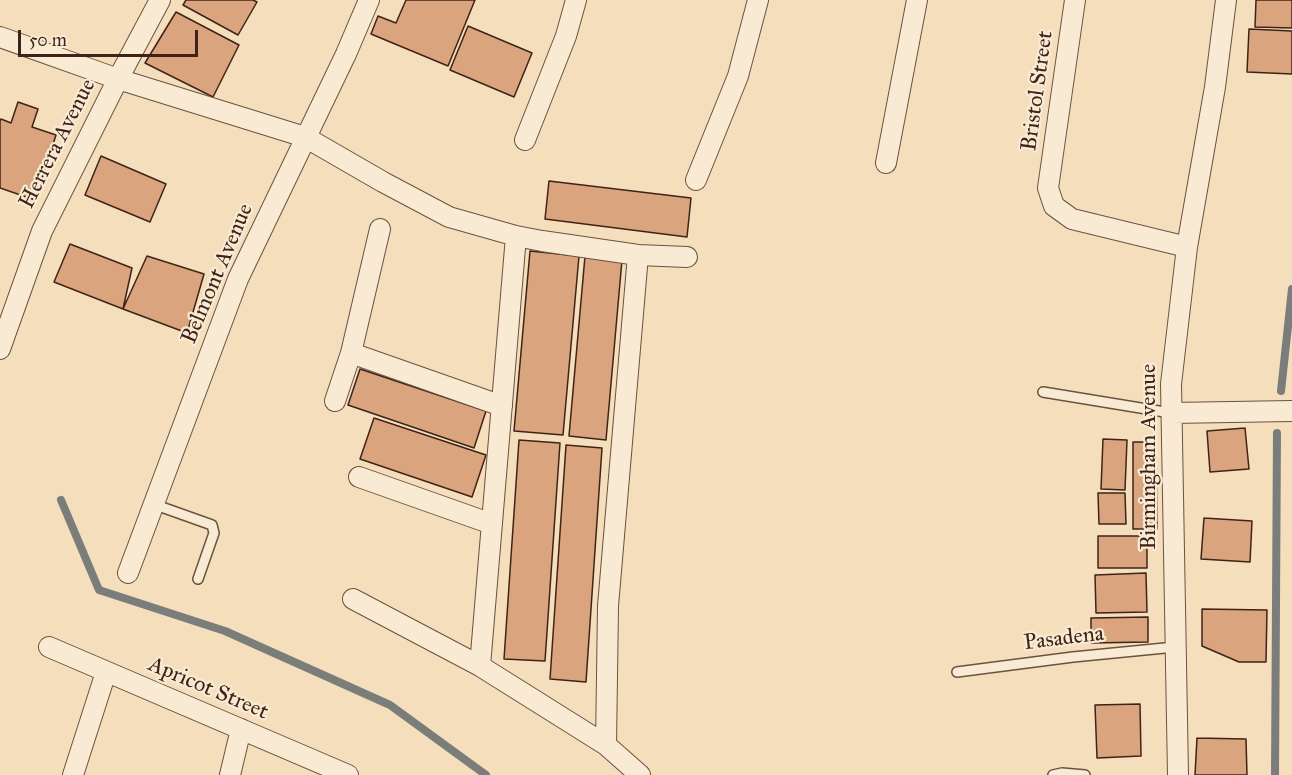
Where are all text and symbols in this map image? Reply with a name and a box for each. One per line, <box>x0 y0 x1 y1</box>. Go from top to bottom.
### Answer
scale bar <box>21 18 201 56</box>
text: 50 m <box>29 29 67 51</box>
street label: Bristol Street <box>1017 29 1059 153</box>
street label: Herrera Avenue <box>14 75 102 213</box>
street label: Belmont Avenue <box>177 200 259 348</box>
street label: Birmingham Avenue <box>1137 364 1163 550</box>
street label: Pasadena <box>1023 621 1105 657</box>
street label: Apricot Street <box>144 652 272 726</box>

